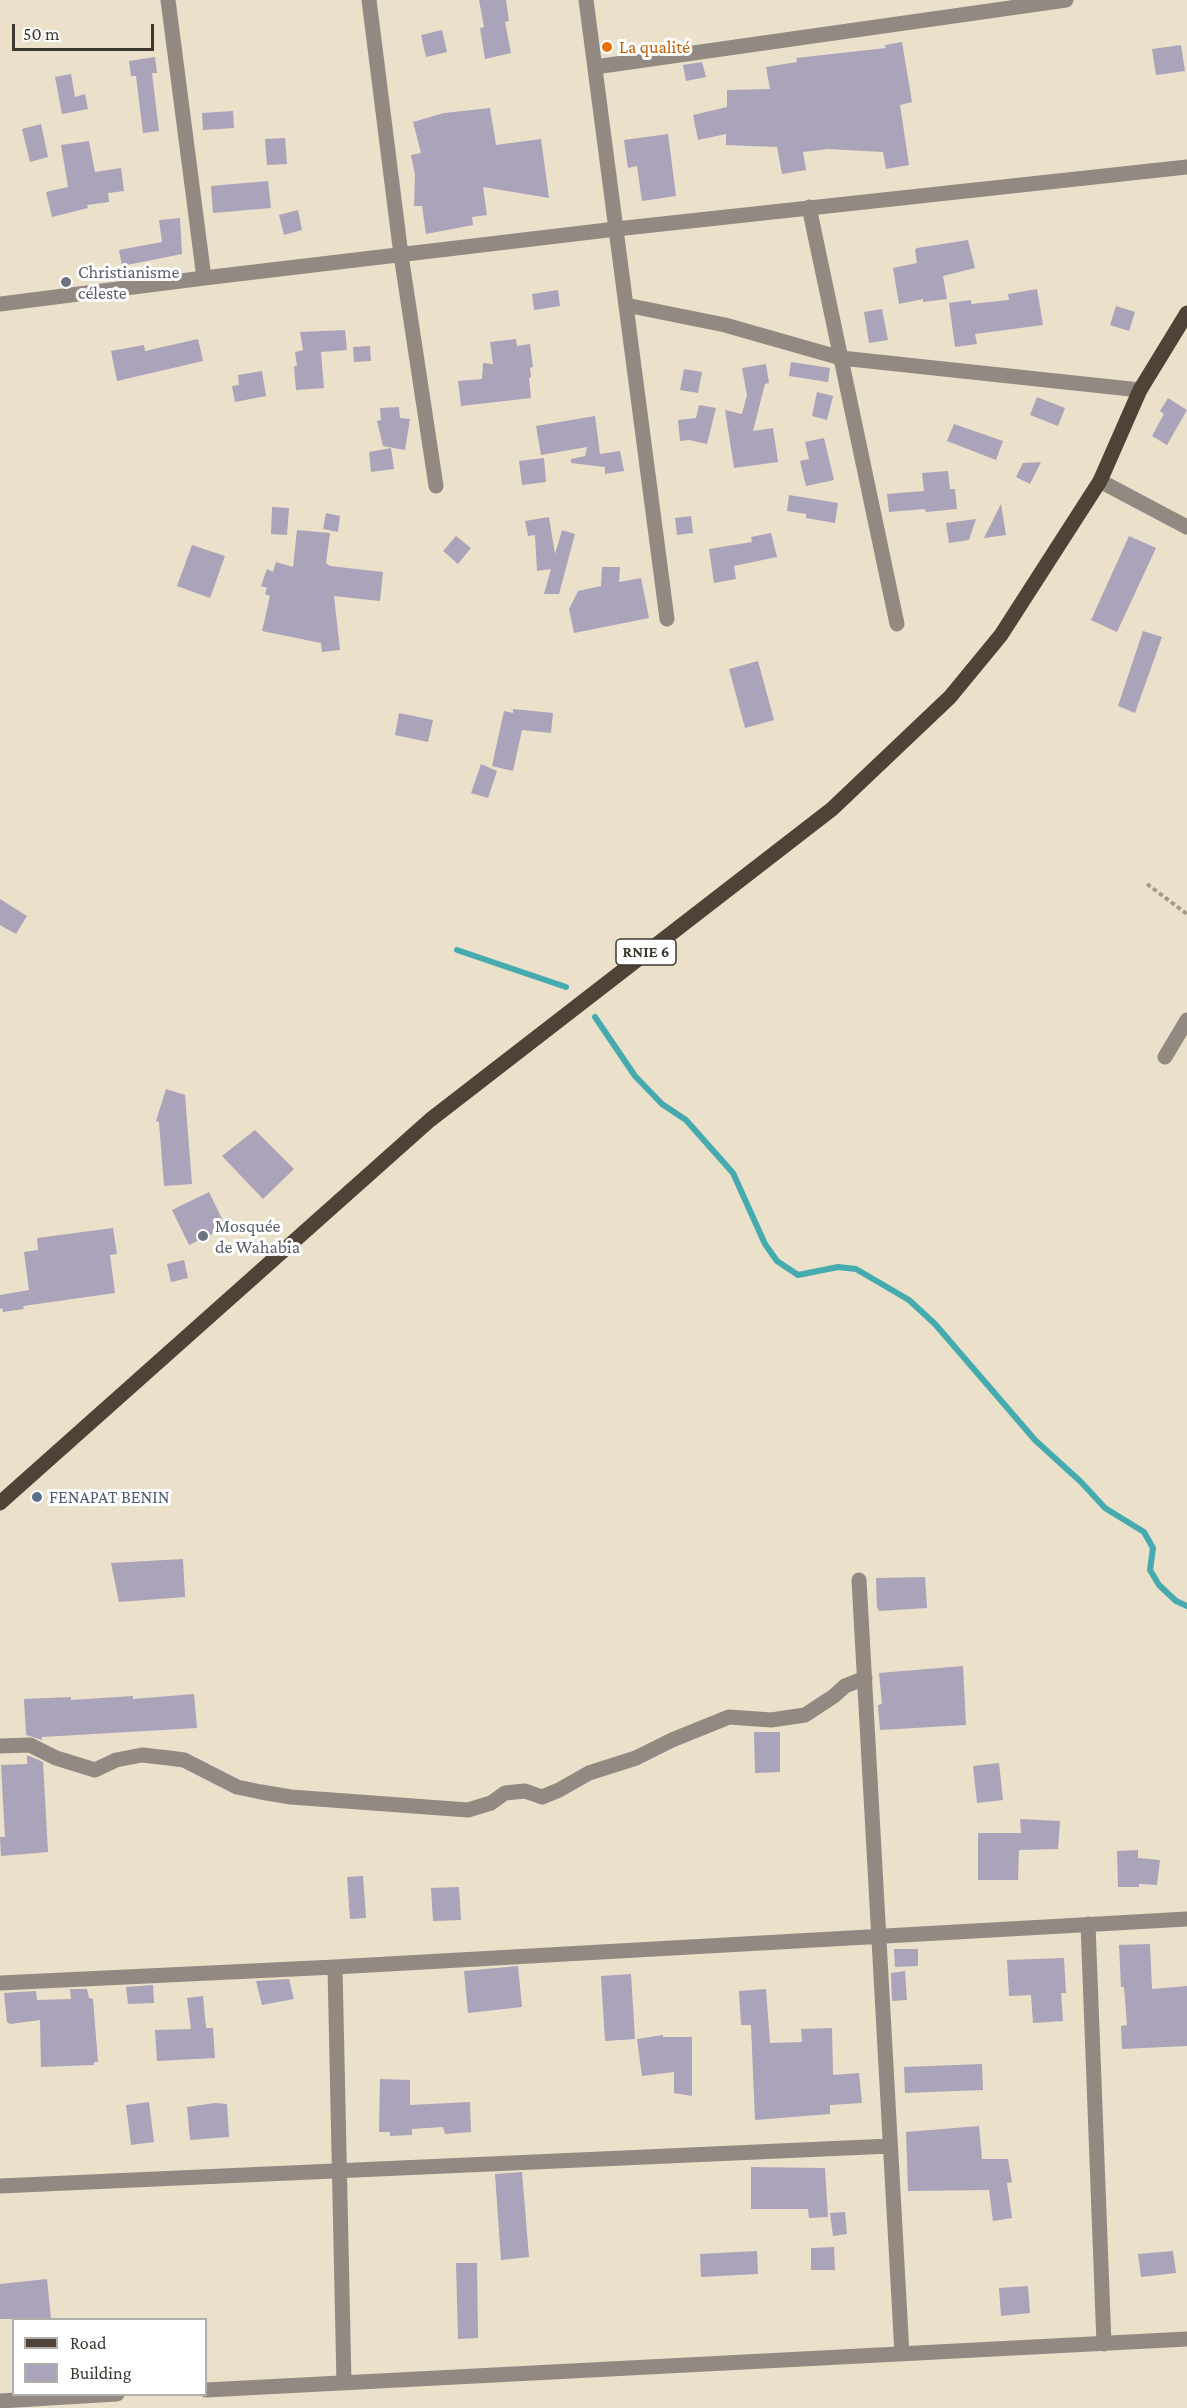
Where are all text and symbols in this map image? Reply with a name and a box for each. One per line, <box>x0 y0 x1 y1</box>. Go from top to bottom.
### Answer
scale bar <box>15 12 158 50</box>
text: 50 m <box>23 24 60 44</box>
place label: La qualité <box>619 36 690 58</box>
marker: La qualité <box>600 40 614 54</box>
place label: Christianisme céleste <box>78 261 179 304</box>
marker: Christianisme céleste <box>59 275 73 289</box>
road number: RNIE 6 <box>616 939 676 965</box>
place label: Mosquée de Wahabia <box>215 1215 300 1258</box>
marker: Mosquée de Wahabia <box>196 1229 210 1243</box>
place label: FENAPAT BENIN <box>49 1486 170 1508</box>
marker: FENAPAT BENIN <box>30 1490 44 1504</box>
legend <box>12 2318 207 2396</box>
text: Road <box>70 2333 107 2353</box>
text: Building <box>70 2363 131 2383</box>

